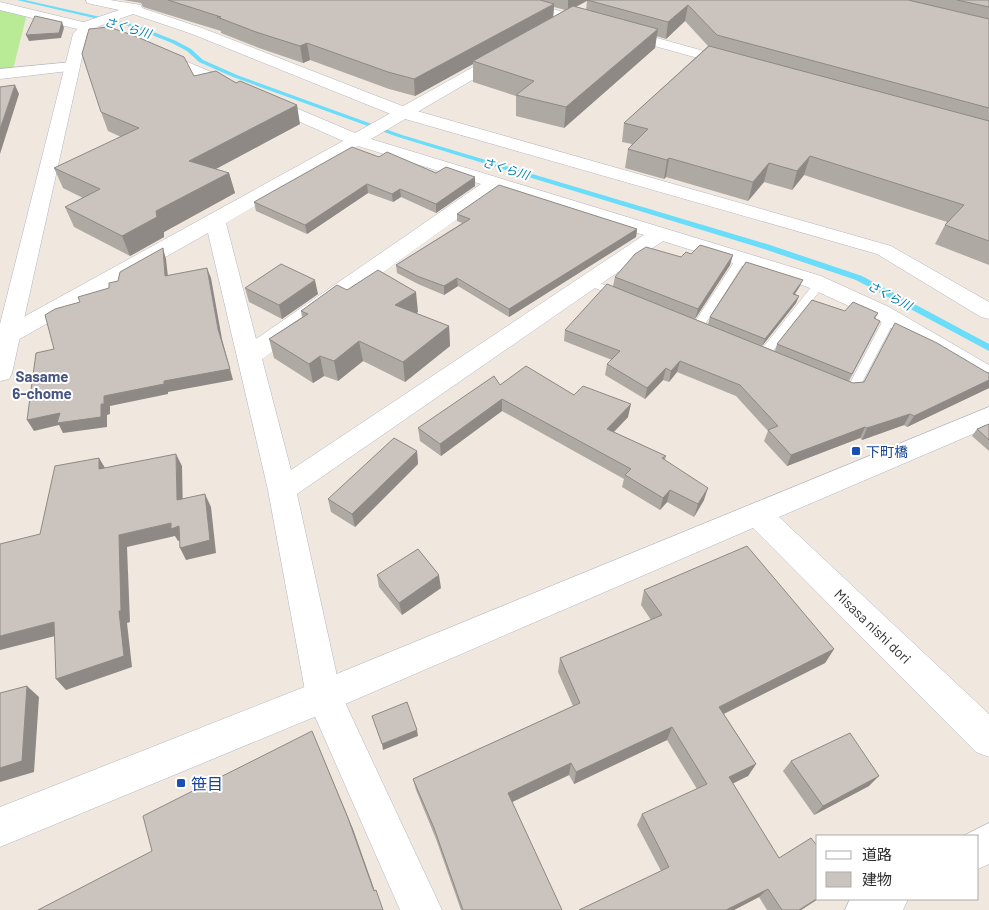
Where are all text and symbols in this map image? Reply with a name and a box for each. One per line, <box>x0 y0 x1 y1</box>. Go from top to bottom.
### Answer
water label: さくら川 <box>103 14 155 41</box>
water label: さくら川 <box>481 154 533 182</box>
water label: さくら川 <box>866 278 916 313</box>
district label: Sasame 6-chome <box>12 367 72 402</box>
place label: 下町橋 <box>866 443 908 460</box>
marker: 下町橋 <box>850 445 862 457</box>
street label: Misasa nishi dori <box>831 585 915 667</box>
place label: 笹目 <box>191 774 223 793</box>
marker: 笹目 <box>175 777 187 789</box>
legend <box>816 835 979 900</box>
text: 道路 <box>862 845 892 863</box>
text: 建物 <box>862 870 892 888</box>

